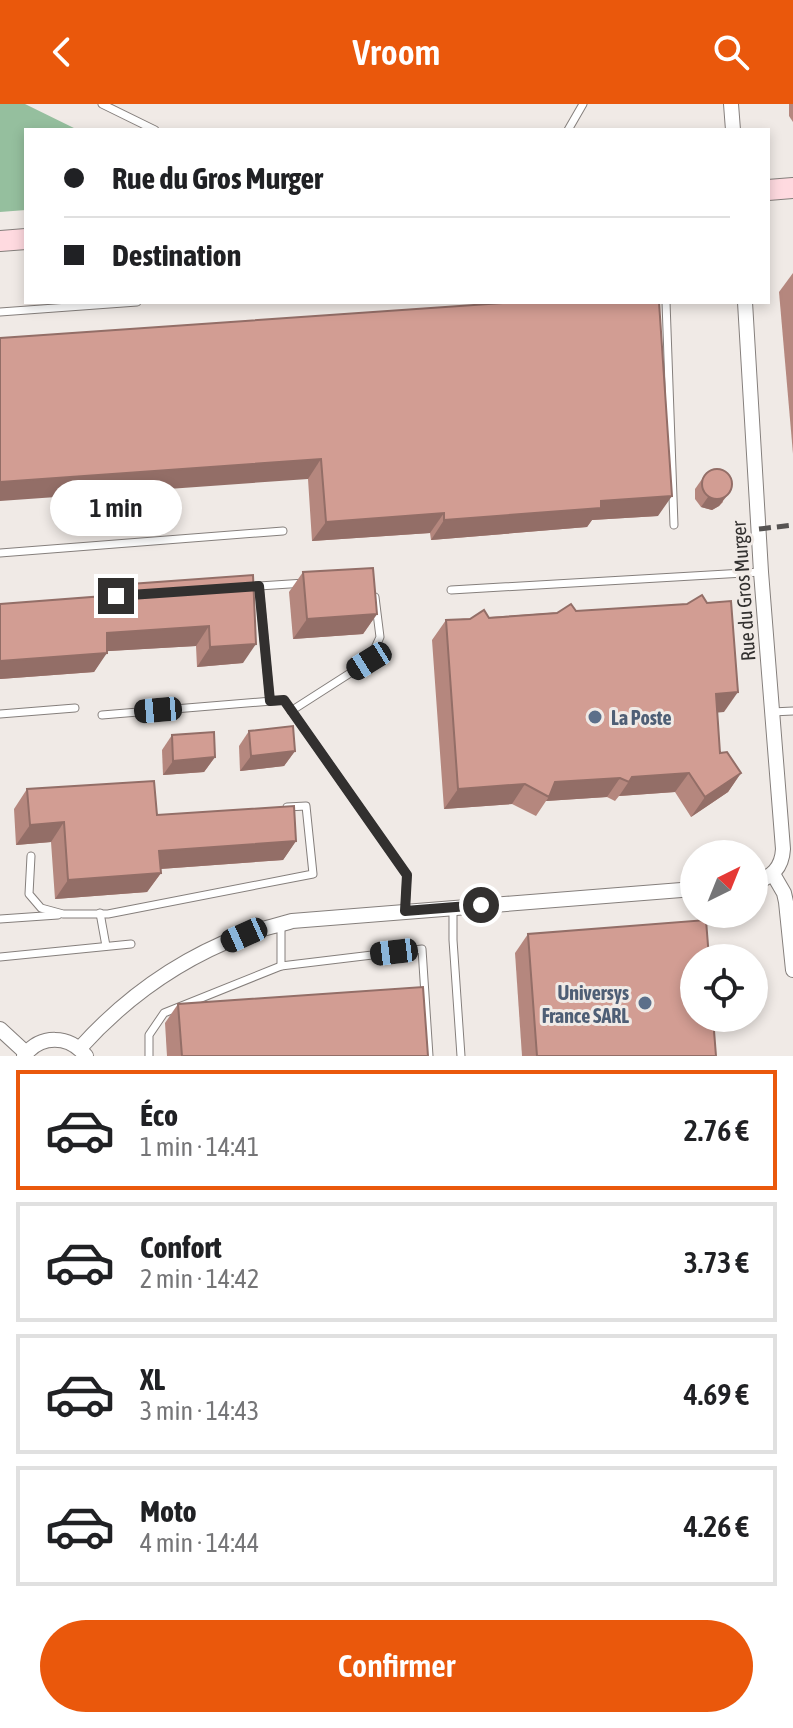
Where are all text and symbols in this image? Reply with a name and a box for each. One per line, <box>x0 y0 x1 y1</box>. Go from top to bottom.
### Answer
icon: back <box>40 30 84 74</box>
icon: search <box>709 30 753 74</box>
text: Vroom <box>352 31 441 73</box>
text: Rue du Gros Murger <box>112 161 323 195</box>
text: Destination <box>112 238 241 272</box>
callout: 1 min <box>50 480 182 536</box>
text: 1 min <box>89 493 143 523</box>
street label: Rue du Gros Murger <box>727 519 759 662</box>
route end <box>98 578 134 614</box>
car <box>342 638 396 684</box>
car <box>133 696 183 724</box>
place label: La Poste <box>611 706 671 729</box>
marker: La Poste <box>586 708 604 726</box>
north arrow <box>680 840 768 928</box>
map controls <box>680 840 768 1032</box>
route start <box>463 887 499 923</box>
car <box>217 914 271 956</box>
car <box>369 937 419 967</box>
button: locate <box>680 944 768 1032</box>
place label: Universys France SARL <box>542 981 629 1027</box>
marker: Universys France SARL <box>636 994 654 1012</box>
icon: car <box>44 1094 116 1166</box>
text: Éco <box>140 1098 178 1132</box>
text: 2.76 € <box>684 1113 749 1147</box>
text: 1 min · 14:41 <box>140 1132 259 1162</box>
icon: car <box>44 1226 116 1298</box>
text: Confort <box>140 1230 222 1264</box>
text: 3.73 € <box>684 1245 749 1279</box>
text: 2 min · 14:42 <box>140 1264 259 1294</box>
icon: car <box>44 1358 116 1430</box>
text: XL <box>140 1362 165 1396</box>
text: 4.69 € <box>684 1377 749 1411</box>
text: 3 min · 14:43 <box>140 1396 259 1426</box>
icon: car <box>44 1490 116 1562</box>
text: Moto <box>140 1494 197 1528</box>
text: 4.26 € <box>684 1509 749 1543</box>
text: 4 min · 14:44 <box>140 1528 259 1558</box>
button: Confirmer <box>40 1620 753 1712</box>

